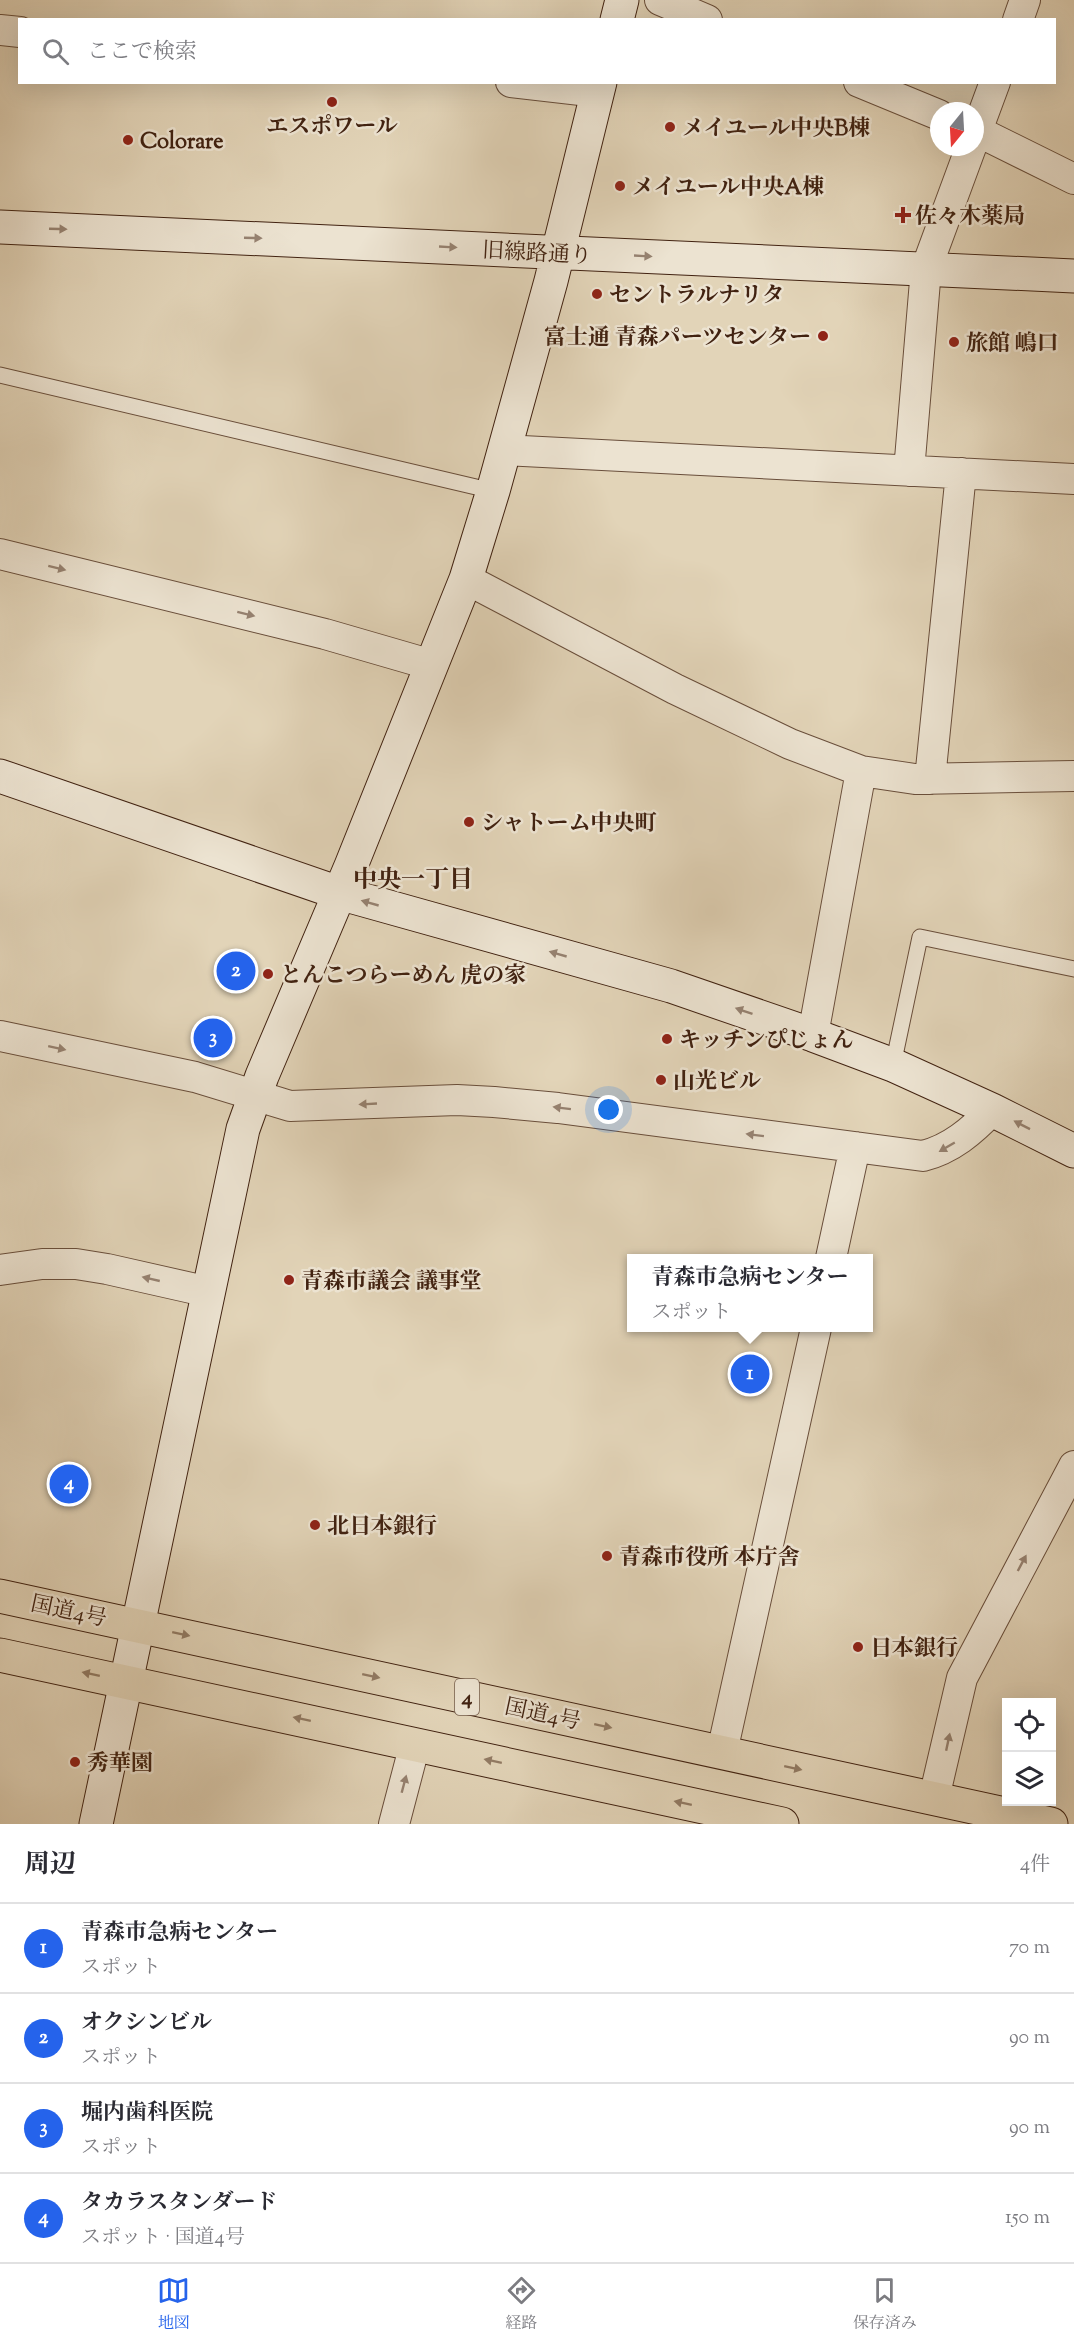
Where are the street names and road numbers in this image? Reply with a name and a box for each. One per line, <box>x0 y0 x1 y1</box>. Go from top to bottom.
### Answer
street label: 旧線路通り <box>481 236 593 274</box>
street label: 国道4号 <box>27 1589 109 1637</box>
road number: 4 <box>455 1679 479 1715</box>
street label: 国道4号 <box>501 1692 583 1740</box>

